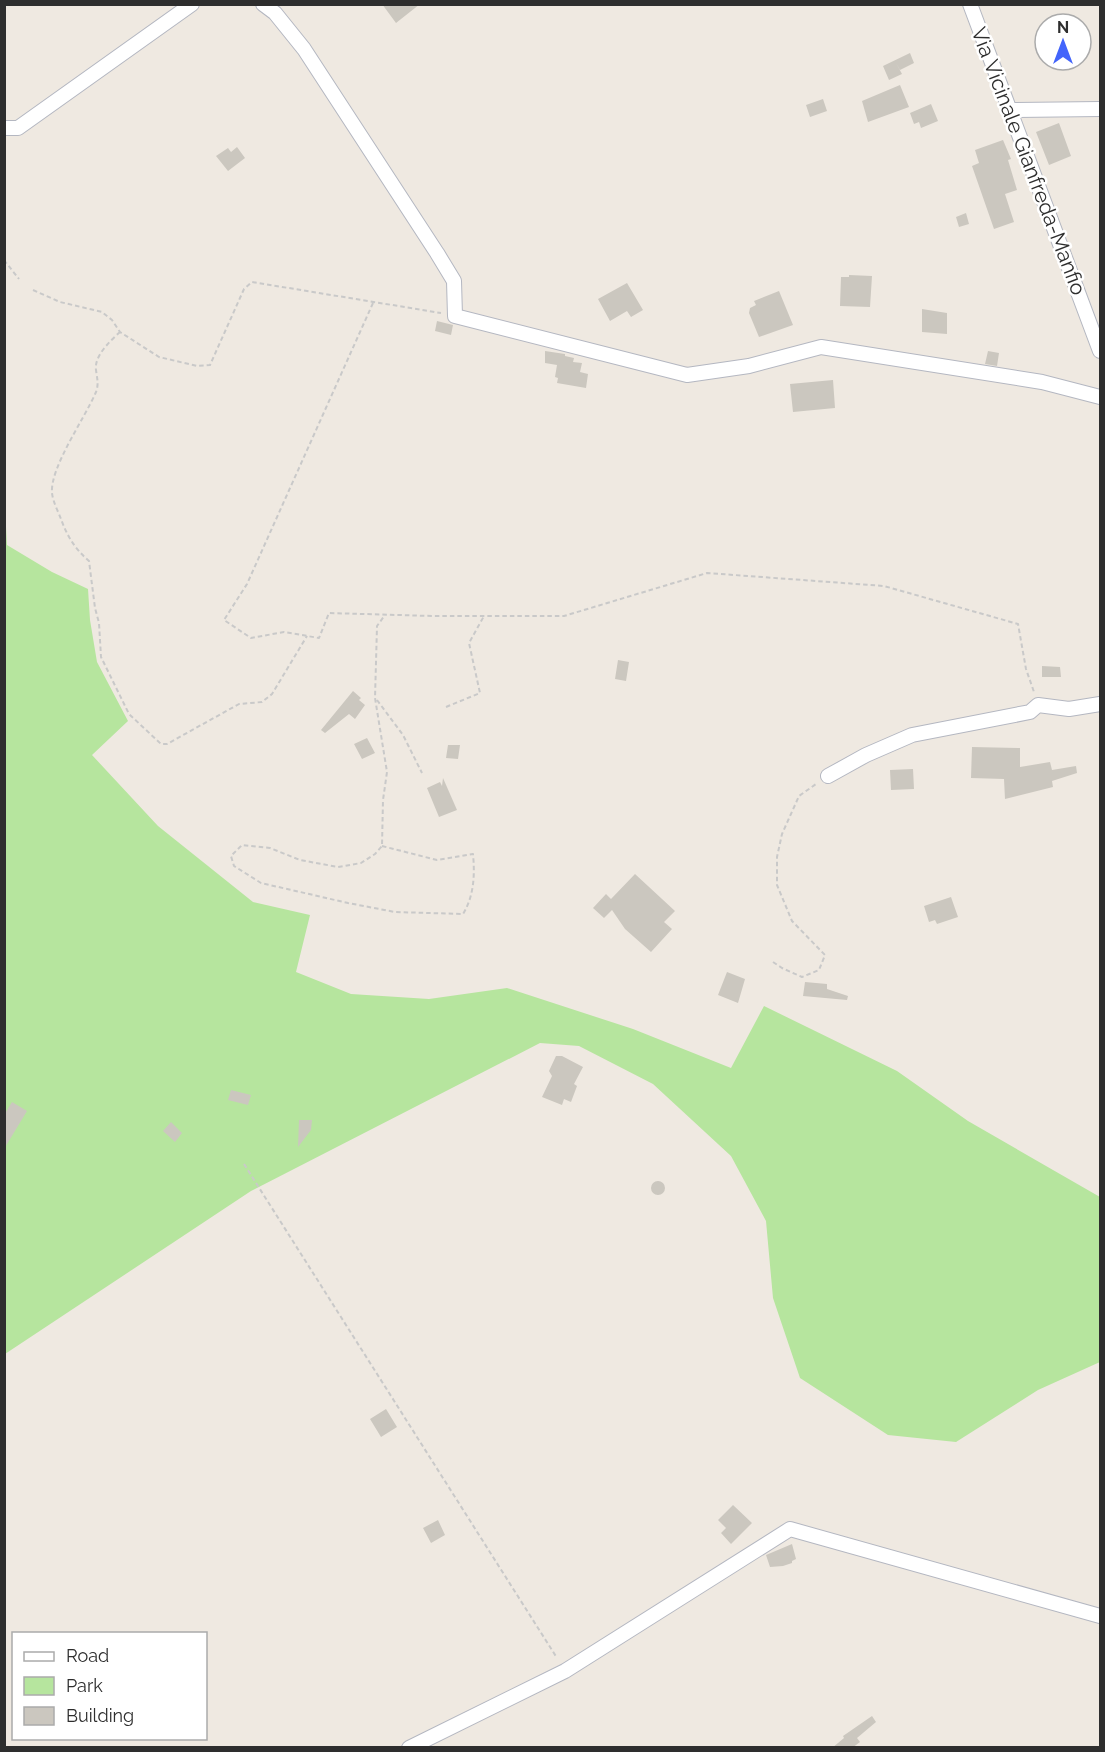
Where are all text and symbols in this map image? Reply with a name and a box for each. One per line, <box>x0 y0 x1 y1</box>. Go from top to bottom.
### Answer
north arrow <box>1033 12 1093 72</box>
text: N <box>1057 18 1069 37</box>
street label: Via Vicinale Gianfreda-Manfio <box>966 24 1092 298</box>
legend <box>12 1632 207 1740</box>
text: Road <box>66 1645 109 1666</box>
text: Park <box>66 1675 103 1696</box>
text: Building <box>66 1705 134 1726</box>

